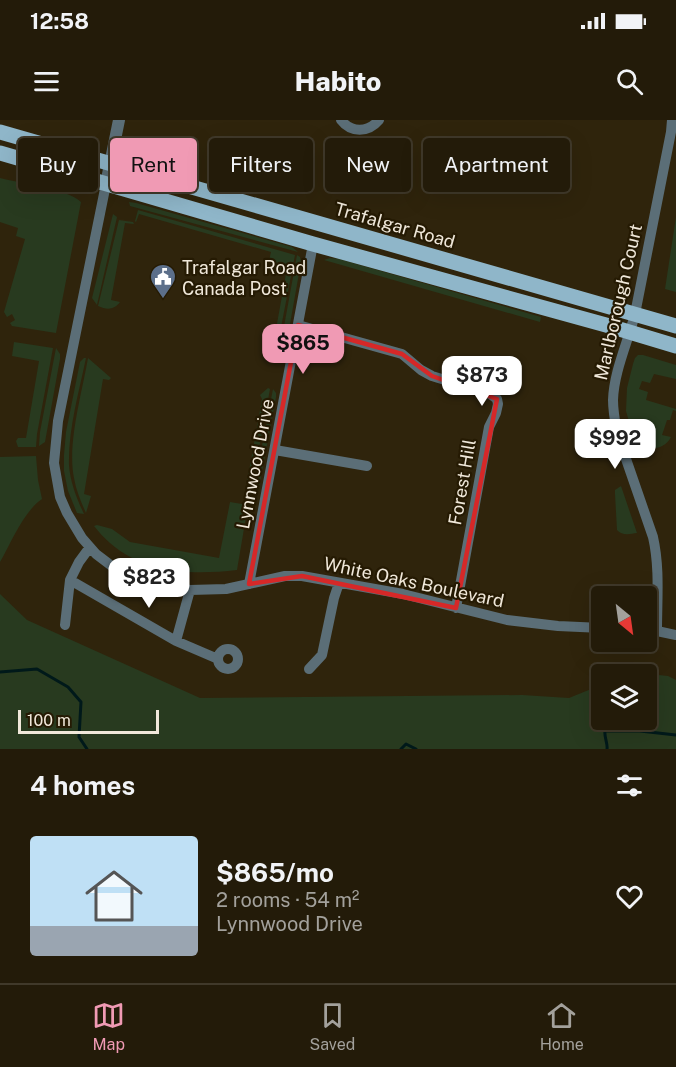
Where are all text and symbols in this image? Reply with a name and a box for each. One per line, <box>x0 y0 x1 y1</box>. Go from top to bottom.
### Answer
text: 12:58 <box>30 8 89 34</box>
icon: menu <box>30 65 63 98</box>
text: Habito <box>294 65 382 97</box>
icon: search <box>613 65 646 98</box>
chip: Buy <box>18 138 98 192</box>
chip: Rent <box>110 138 197 192</box>
chip: Filters <box>209 138 313 192</box>
chip: New <box>325 138 411 192</box>
chip: Apartment <box>423 138 570 192</box>
street label: Trafalgar Road <box>332 198 458 252</box>
street label: Marlborough Court <box>590 222 646 382</box>
place label: Trafalgar Road Canada Post <box>182 257 306 299</box>
public building icon: Trafalgar Road Canada Post <box>148 262 178 300</box>
pin: $865 <box>267 324 339 375</box>
text: $865 <box>276 331 330 355</box>
pin: $873 <box>446 356 518 407</box>
text: $873 <box>456 363 508 387</box>
street label: Lynnwood Drive <box>232 397 278 531</box>
pin: $992 <box>579 419 651 470</box>
text: $992 <box>589 426 641 450</box>
street label: Forest Hill <box>444 437 480 527</box>
street label: White Oaks Boulevard <box>322 553 506 611</box>
pin: $823 <box>113 558 185 609</box>
text: $823 <box>122 565 176 589</box>
north arrow <box>591 586 657 652</box>
map controls <box>591 586 657 730</box>
button: layers <box>591 664 657 730</box>
scale bar <box>18 707 159 734</box>
text: 100 m <box>27 711 71 730</box>
icon: filters <box>613 769 646 802</box>
text: 4 homes <box>30 770 135 801</box>
text: $865/mo <box>216 857 334 888</box>
icon: home <box>78 860 150 932</box>
icon: heart <box>613 880 646 913</box>
text: 2 rooms · 54 m² <box>216 888 359 912</box>
text: Lynnwood Drive <box>216 912 363 936</box>
tab: Map <box>92 999 125 1054</box>
tab: Saved <box>310 999 355 1054</box>
tab: Home <box>540 999 584 1054</box>

